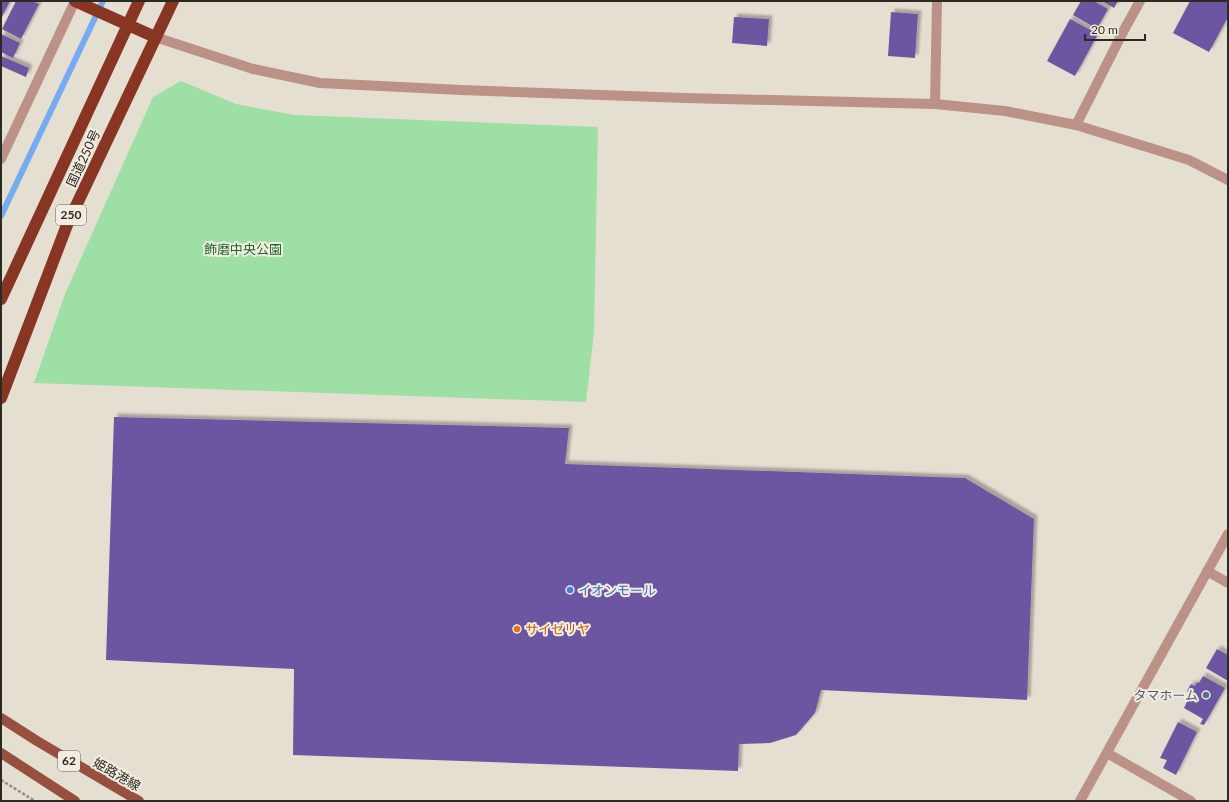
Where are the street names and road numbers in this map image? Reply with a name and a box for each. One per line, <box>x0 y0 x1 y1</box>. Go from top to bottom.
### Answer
street label: 国道250号 <box>63 127 103 189</box>
road number: 250 <box>56 205 86 225</box>
road number: 62 <box>58 751 80 771</box>
street label: 姫路港線 <box>90 754 144 794</box>

